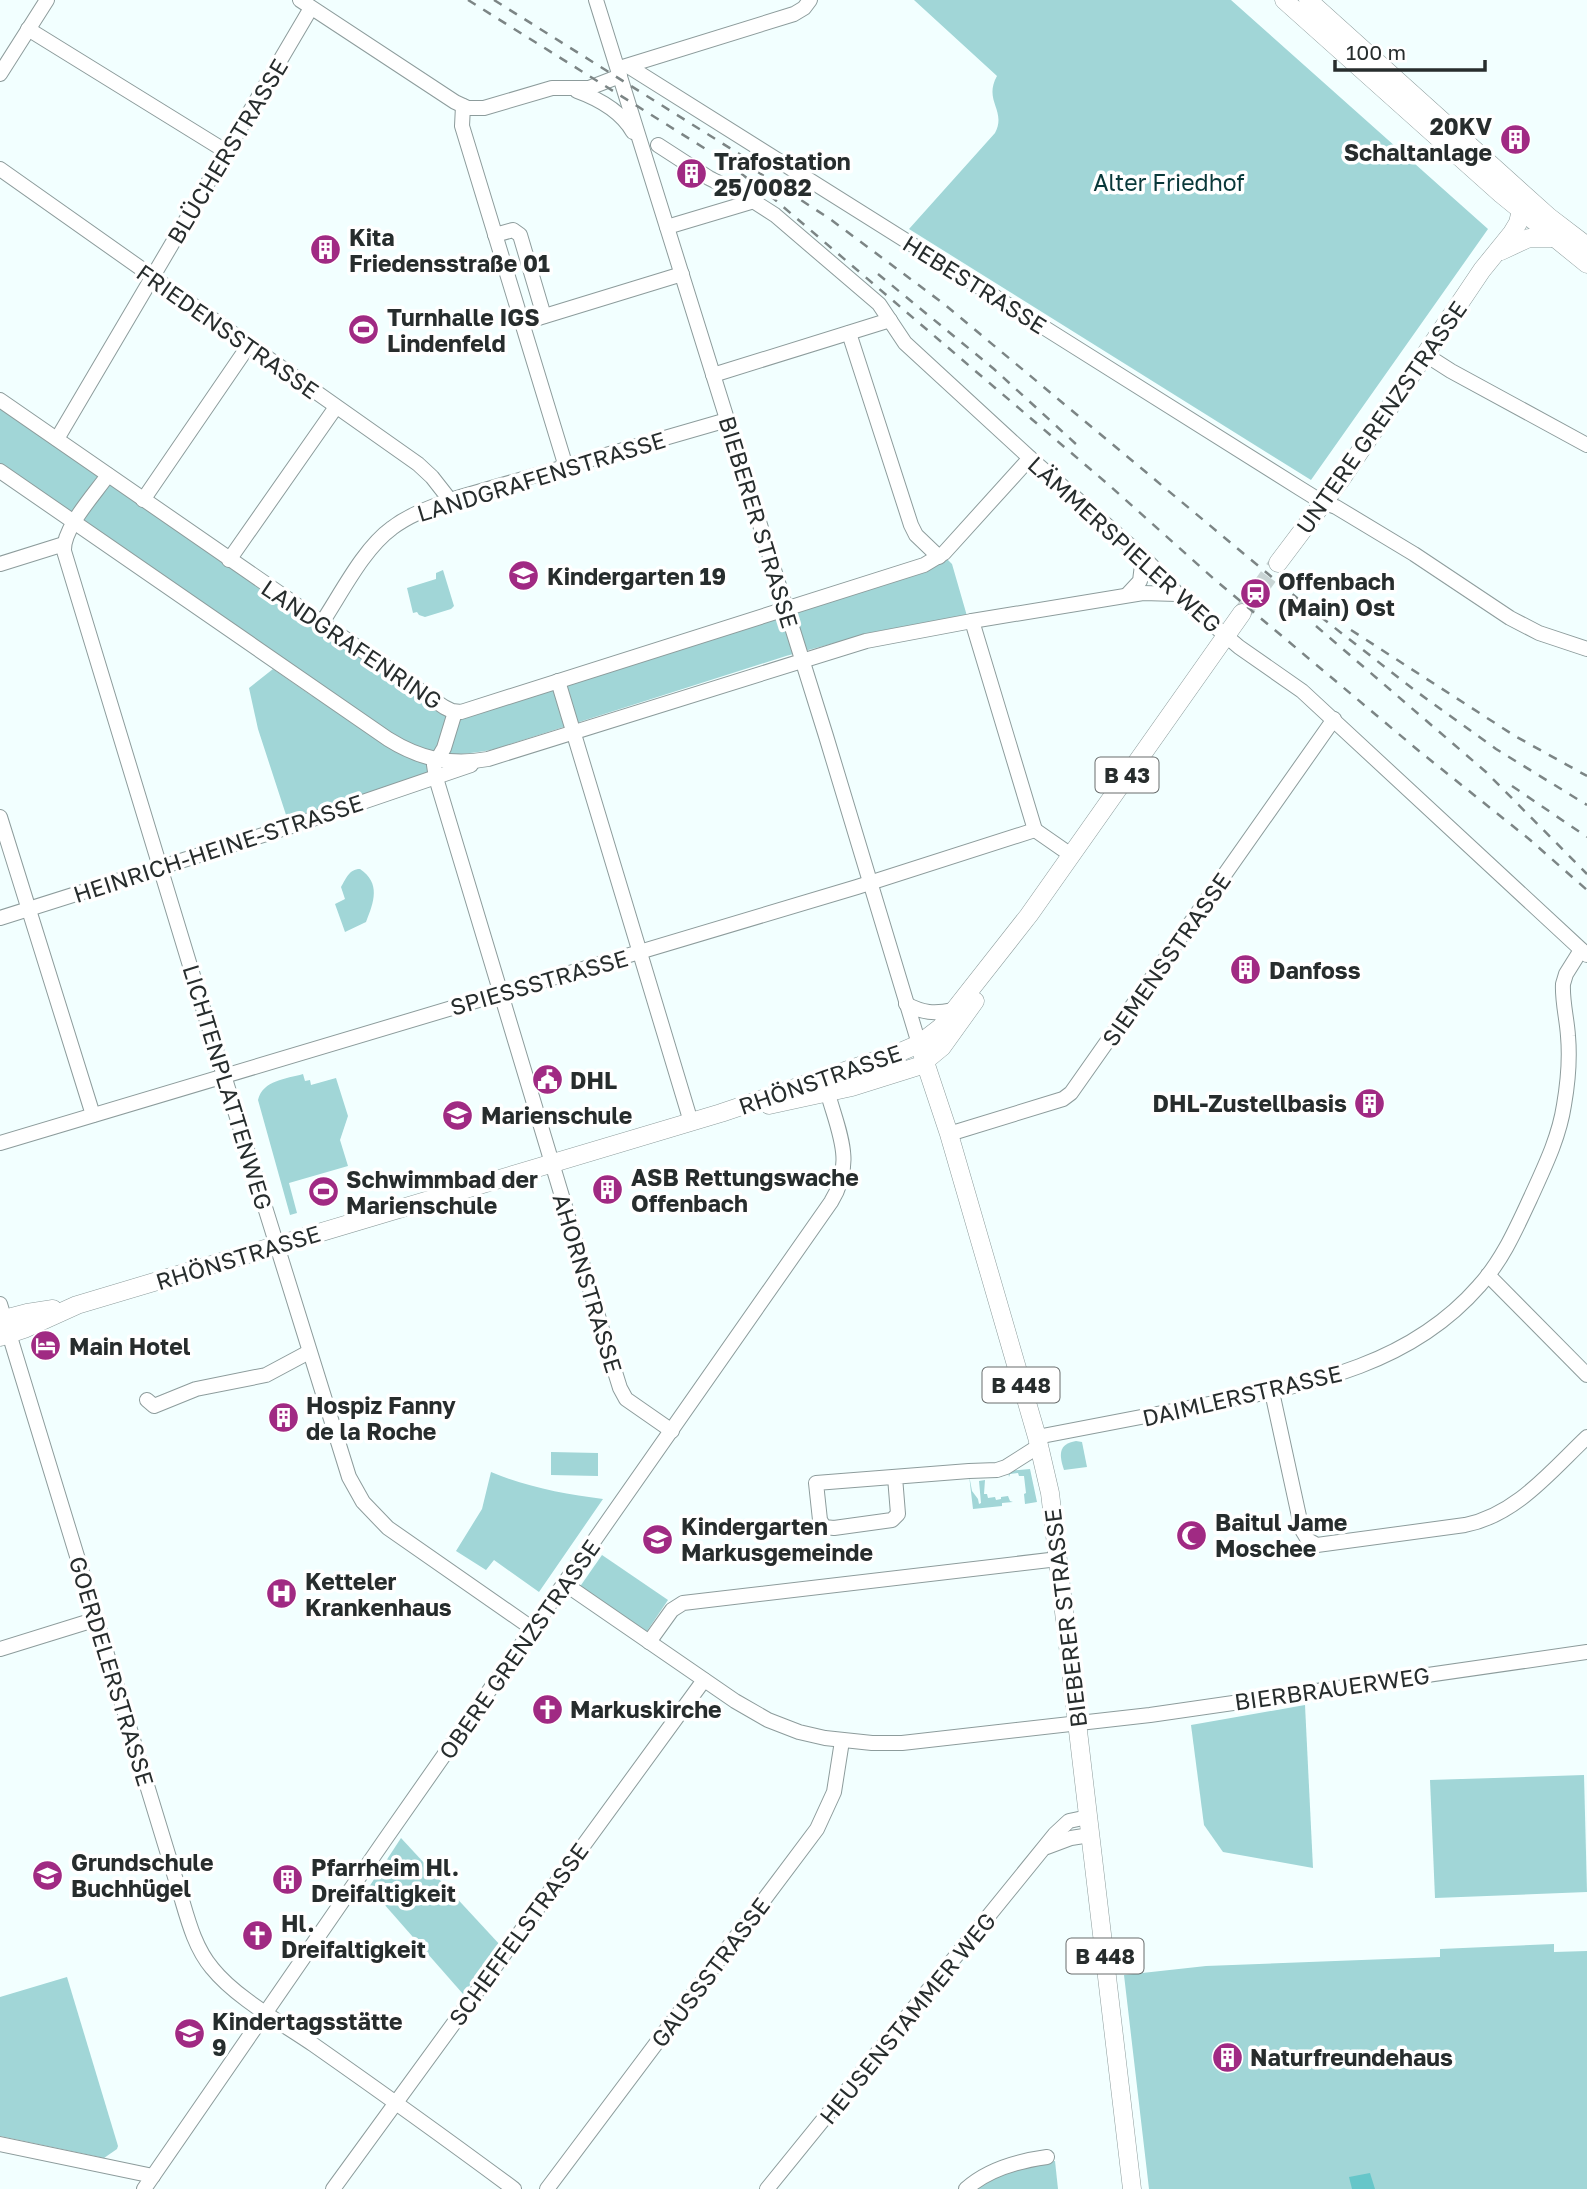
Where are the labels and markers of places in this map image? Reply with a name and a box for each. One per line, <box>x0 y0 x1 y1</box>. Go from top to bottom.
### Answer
place label: 20KV Schaltanlage <box>1344 112 1493 166</box>
building icon: 20KV Schaltanlage <box>1498 122 1532 156</box>
place label: Trafostation 25/0082 <box>714 147 851 201</box>
building icon: Trafostation 25/0082 <box>674 157 708 191</box>
place label: Kita Friedensstraße 01 <box>349 223 550 277</box>
building icon: Kita Friedensstraße 01 <box>309 233 343 267</box>
place label: Turnhalle IGS Lindenfeld <box>387 303 540 357</box>
sports icon: Turnhalle IGS Lindenfeld <box>347 313 381 347</box>
school or university icon: Kindergarten 19 <box>507 559 541 593</box>
place label: Kindergarten 19 <box>547 562 726 590</box>
place label: Offenbach (Main) Ost <box>1278 567 1395 621</box>
station icon: Offenbach (Main) Ost <box>1238 577 1272 611</box>
building icon: Danfoss <box>1229 953 1263 987</box>
place label: Danfoss <box>1269 956 1361 984</box>
public building icon: DHL <box>530 1063 564 1097</box>
place label: DHL <box>570 1066 617 1094</box>
building icon: DHL-Zustellbasis <box>1353 1086 1387 1120</box>
place label: DHL-Zustellbasis <box>1153 1089 1347 1117</box>
school or university icon: Marienschule <box>441 1098 475 1132</box>
place label: Marienschule <box>481 1101 632 1129</box>
place label: ASB Rettungswache Offenbach <box>631 1163 859 1217</box>
place label: Schwimmbad der Marienschule <box>346 1165 538 1219</box>
building icon: ASB Rettungswache Offenbach <box>591 1173 625 1207</box>
sports icon: Schwimmbad der Marienschule <box>306 1175 340 1209</box>
hotel icon: Main Hotel <box>29 1329 63 1363</box>
place label: Main Hotel <box>69 1332 191 1360</box>
place label: Hospiz Fanny de la Roche <box>306 1391 456 1445</box>
building icon: Hospiz Fanny de la Roche <box>266 1401 300 1435</box>
place label: Baitul Jame Moschee <box>1215 1508 1347 1562</box>
place label: Kindergarten Markusgemeinde <box>681 1512 873 1566</box>
mosque icon: Baitul Jame Moschee <box>1175 1518 1209 1552</box>
school or university icon: Kindergarten Markusgemeinde <box>641 1522 675 1556</box>
place label: Ketteler Krankenhaus <box>305 1567 452 1621</box>
hospital icon: Ketteler Krankenhaus <box>265 1577 299 1611</box>
church icon: Markuskirche <box>530 1692 564 1726</box>
place label: Markuskirche <box>570 1695 722 1723</box>
place label: Grundschule Buchhügel <box>71 1848 214 1902</box>
place label: Pfarrheim Hl. Dreifaltigkeit <box>311 1853 459 1907</box>
school or university icon: Grundschule Buchhügel <box>31 1858 65 1892</box>
building icon: Pfarrheim Hl. Dreifaltigkeit <box>271 1863 305 1897</box>
place label: Hl. Dreifaltigkeit <box>281 1909 426 1963</box>
church icon: Hl. Dreifaltigkeit <box>241 1919 275 1953</box>
place label: Kindertagsstätte 9 <box>212 2007 403 2061</box>
school or university icon: Kindertagsstätte 9 <box>172 2017 206 2051</box>
building icon: Naturfreundehaus <box>1210 2040 1244 2074</box>
place label: Naturfreundehaus <box>1250 2043 1453 2071</box>

